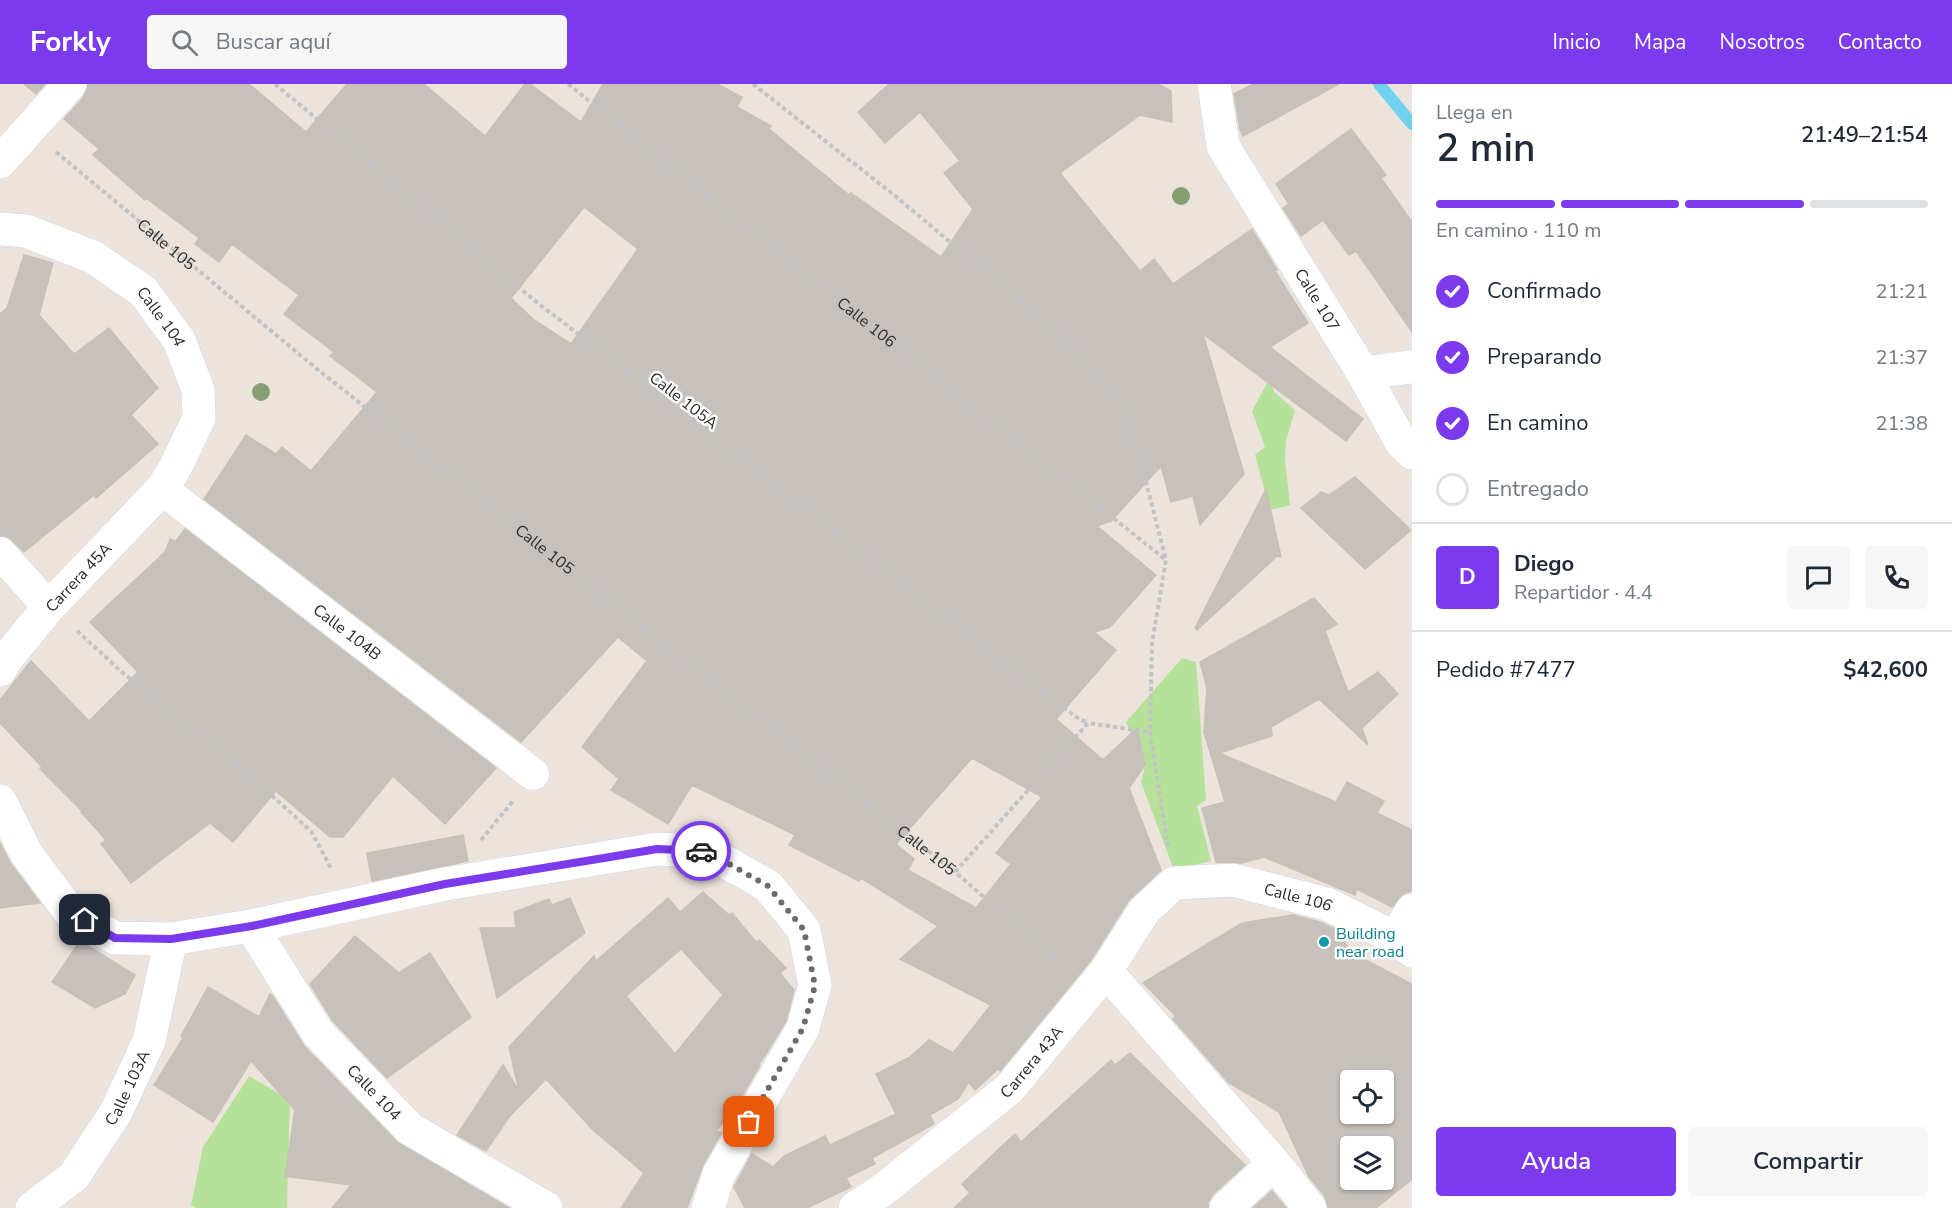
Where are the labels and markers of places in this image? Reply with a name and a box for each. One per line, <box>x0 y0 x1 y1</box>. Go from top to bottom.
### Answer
pin <box>59 894 110 945</box>
place label: Building near road <box>1336 923 1404 963</box>
marker: Building near road <box>1317 935 1331 949</box>
pin <box>723 1096 774 1147</box>

